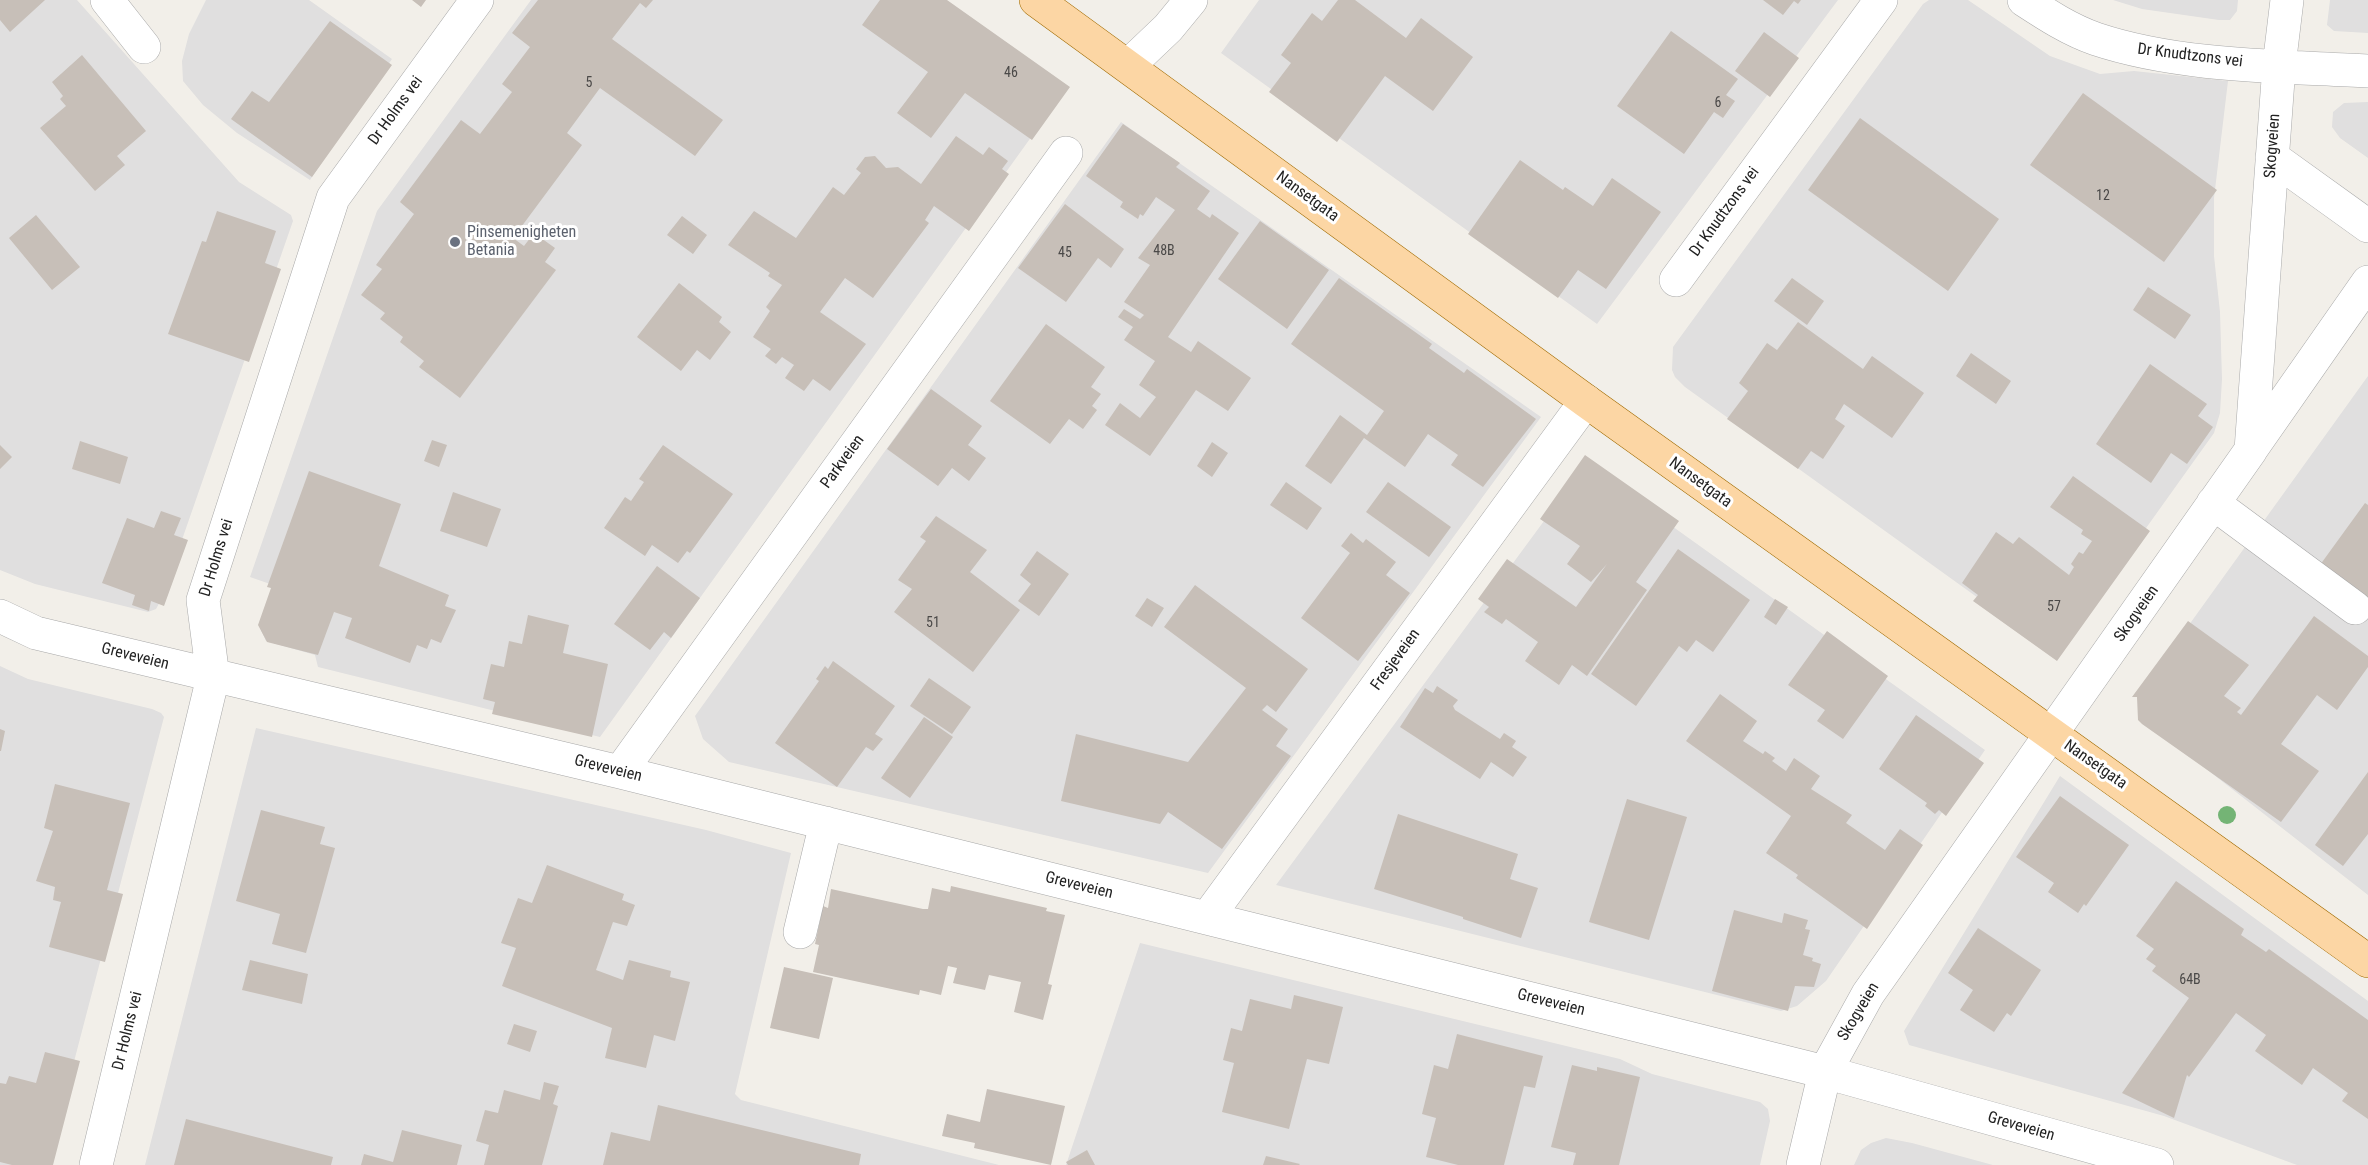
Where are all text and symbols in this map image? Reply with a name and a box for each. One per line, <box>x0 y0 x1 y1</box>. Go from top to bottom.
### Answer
street label: Dr Knudtzons vei <box>2136 40 2244 72</box>
house number: 46 <box>1004 65 1018 81</box>
street label: Dr Holms vei <box>365 73 427 149</box>
house number: 5 <box>586 75 592 91</box>
house number: 6 <box>1715 95 1721 111</box>
street label: Skogveien <box>2261 113 2285 179</box>
street label: Dr Knudtzons vei <box>1686 164 1764 260</box>
street label: Nansetgata <box>1272 168 1342 226</box>
house number: 12 <box>2096 188 2110 204</box>
place label: Pinsemenigheten Betania <box>467 223 576 261</box>
marker: Pinsemenigheten Betania <box>448 235 462 249</box>
house number: 48B <box>1153 243 1175 259</box>
house number: 45 <box>1058 245 1072 261</box>
street label: Parkveien <box>817 431 869 493</box>
street label: Nansetgata <box>1665 454 1735 512</box>
street label: Dr Holms vei <box>196 517 238 599</box>
street label: Skogveien <box>2111 582 2163 646</box>
house number: 57 <box>2047 599 2061 615</box>
house number: 51 <box>926 615 940 631</box>
street label: Fresjeveien <box>1367 626 1425 694</box>
street label: Greveveien <box>99 639 171 675</box>
street label: Nansetgata <box>2060 736 2130 794</box>
street label: Greveveien <box>572 751 644 787</box>
street label: Greveveien <box>1043 868 1115 904</box>
house number: 64B <box>2179 972 2201 988</box>
street label: Skogveien <box>1834 979 1884 1045</box>
street label: Greveveien <box>1515 985 1587 1021</box>
street label: Dr Holms vei <box>109 990 147 1072</box>
street label: Greveveien <box>1985 1108 2057 1146</box>

